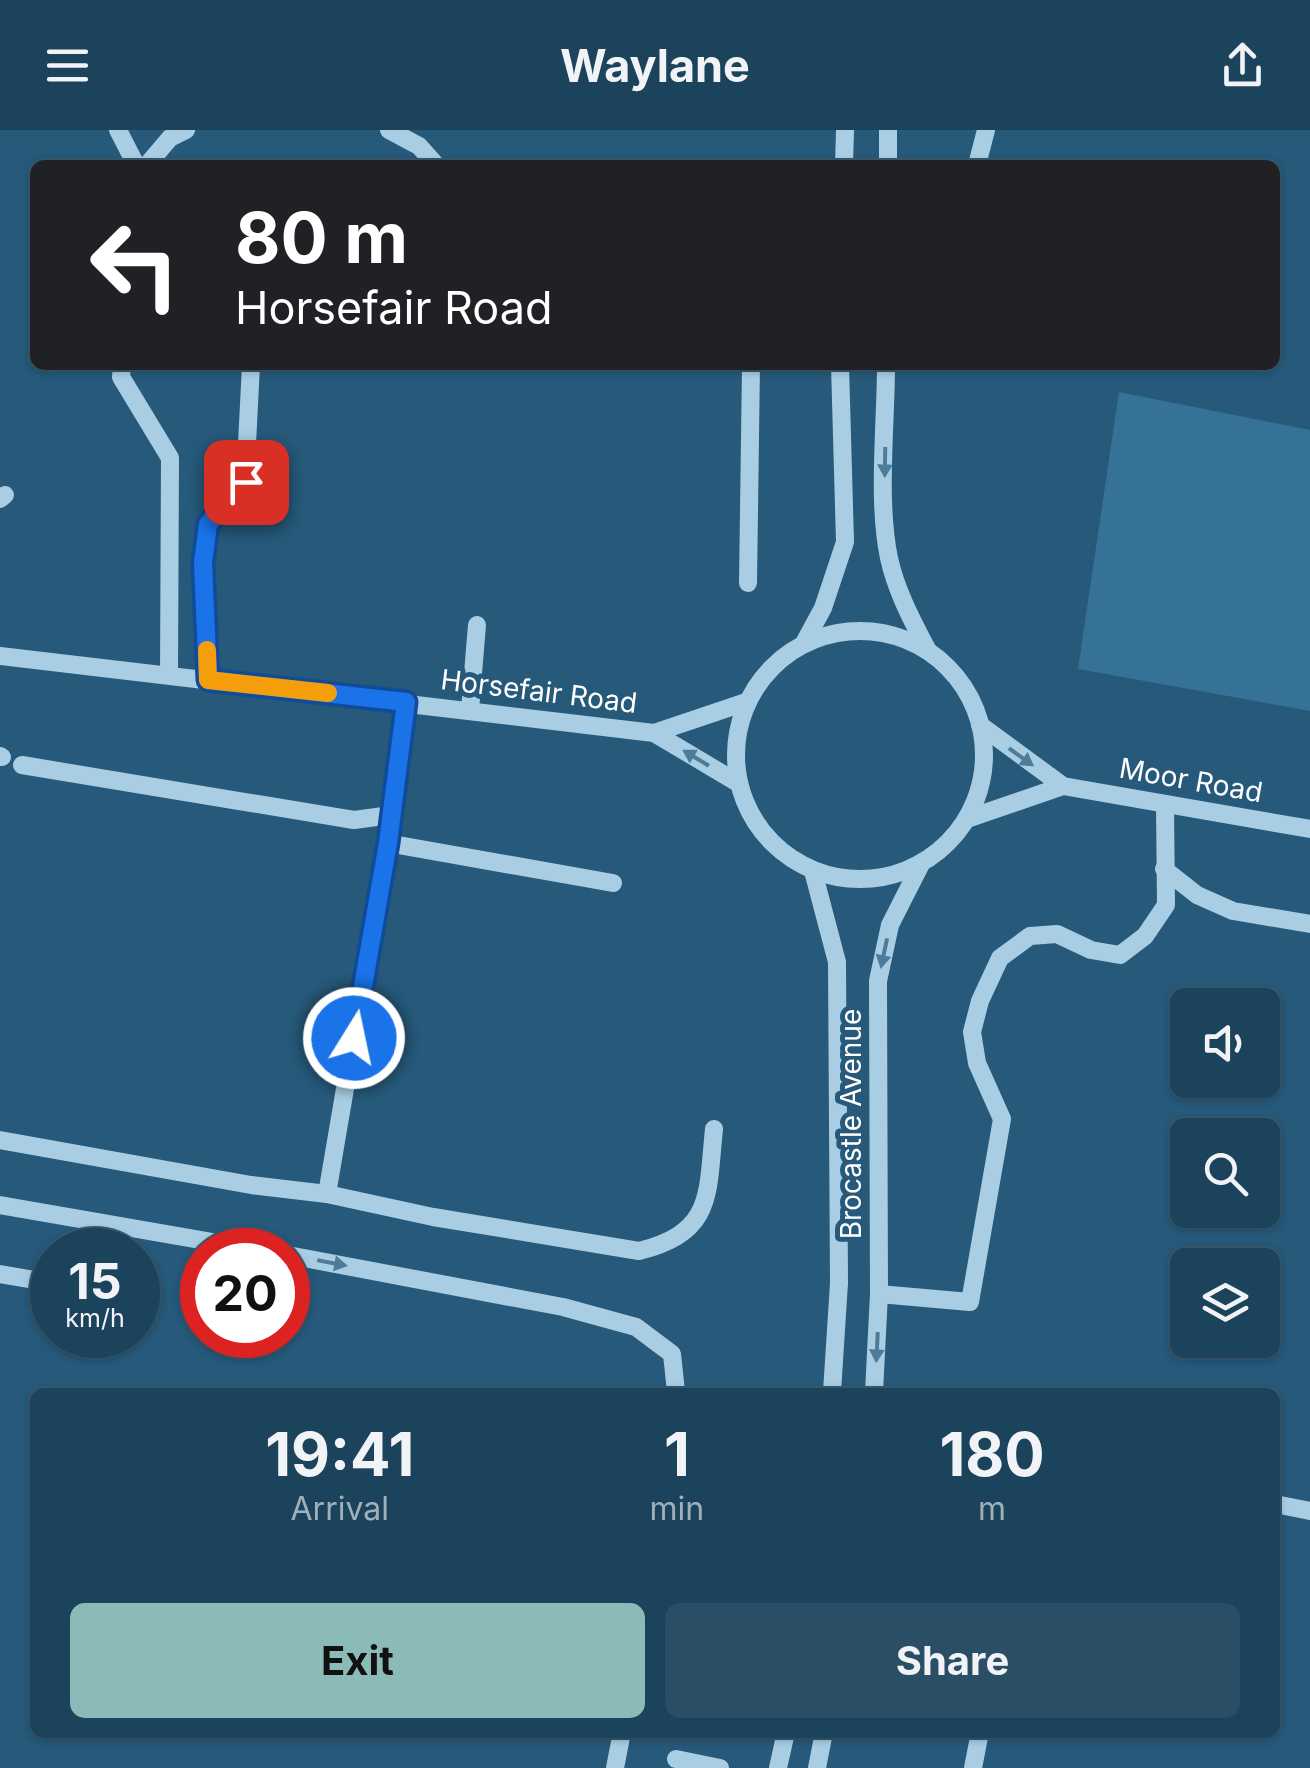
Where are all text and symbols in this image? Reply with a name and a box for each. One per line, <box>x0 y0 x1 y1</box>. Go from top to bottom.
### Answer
icon: menu <box>40 38 95 93</box>
text: Waylane <box>560 38 750 93</box>
icon: share <box>1215 38 1270 93</box>
text: 80 m <box>235 195 408 280</box>
icon: left <box>70 200 200 330</box>
text: Horsefair Road <box>235 280 553 335</box>
pin <box>204 440 289 525</box>
one-way arrow <box>877 447 893 479</box>
icon: arrive <box>219 455 274 510</box>
street label: Horsefair Road <box>439 662 639 720</box>
one-way arrow <box>1008 747 1034 766</box>
one-way arrow <box>682 750 710 767</box>
street label: Moor Road <box>1117 751 1265 809</box>
one-way arrow <box>876 938 891 969</box>
position arrow <box>302 986 406 1090</box>
map controls <box>1170 988 1280 1358</box>
button: sound <box>1170 988 1280 1098</box>
street label: Brocastle Avenue <box>834 1009 868 1239</box>
button: search <box>1170 1118 1280 1228</box>
speed limit sign: 20 <box>180 1228 310 1358</box>
button: layers <box>1170 1248 1280 1358</box>
text: 15 <box>68 1251 122 1311</box>
one-way arrow <box>317 1256 348 1272</box>
text: km/h <box>65 1303 125 1333</box>
one-way arrow <box>868 1332 884 1364</box>
text: 19:41 <box>265 1418 414 1490</box>
text: 1 <box>664 1418 690 1490</box>
text: 180 <box>939 1418 1045 1490</box>
text: Arrival <box>291 1489 389 1528</box>
text: min <box>649 1489 704 1528</box>
text: m <box>978 1489 1006 1528</box>
button: Exit <box>70 1603 645 1718</box>
button: Share <box>665 1603 1240 1718</box>

